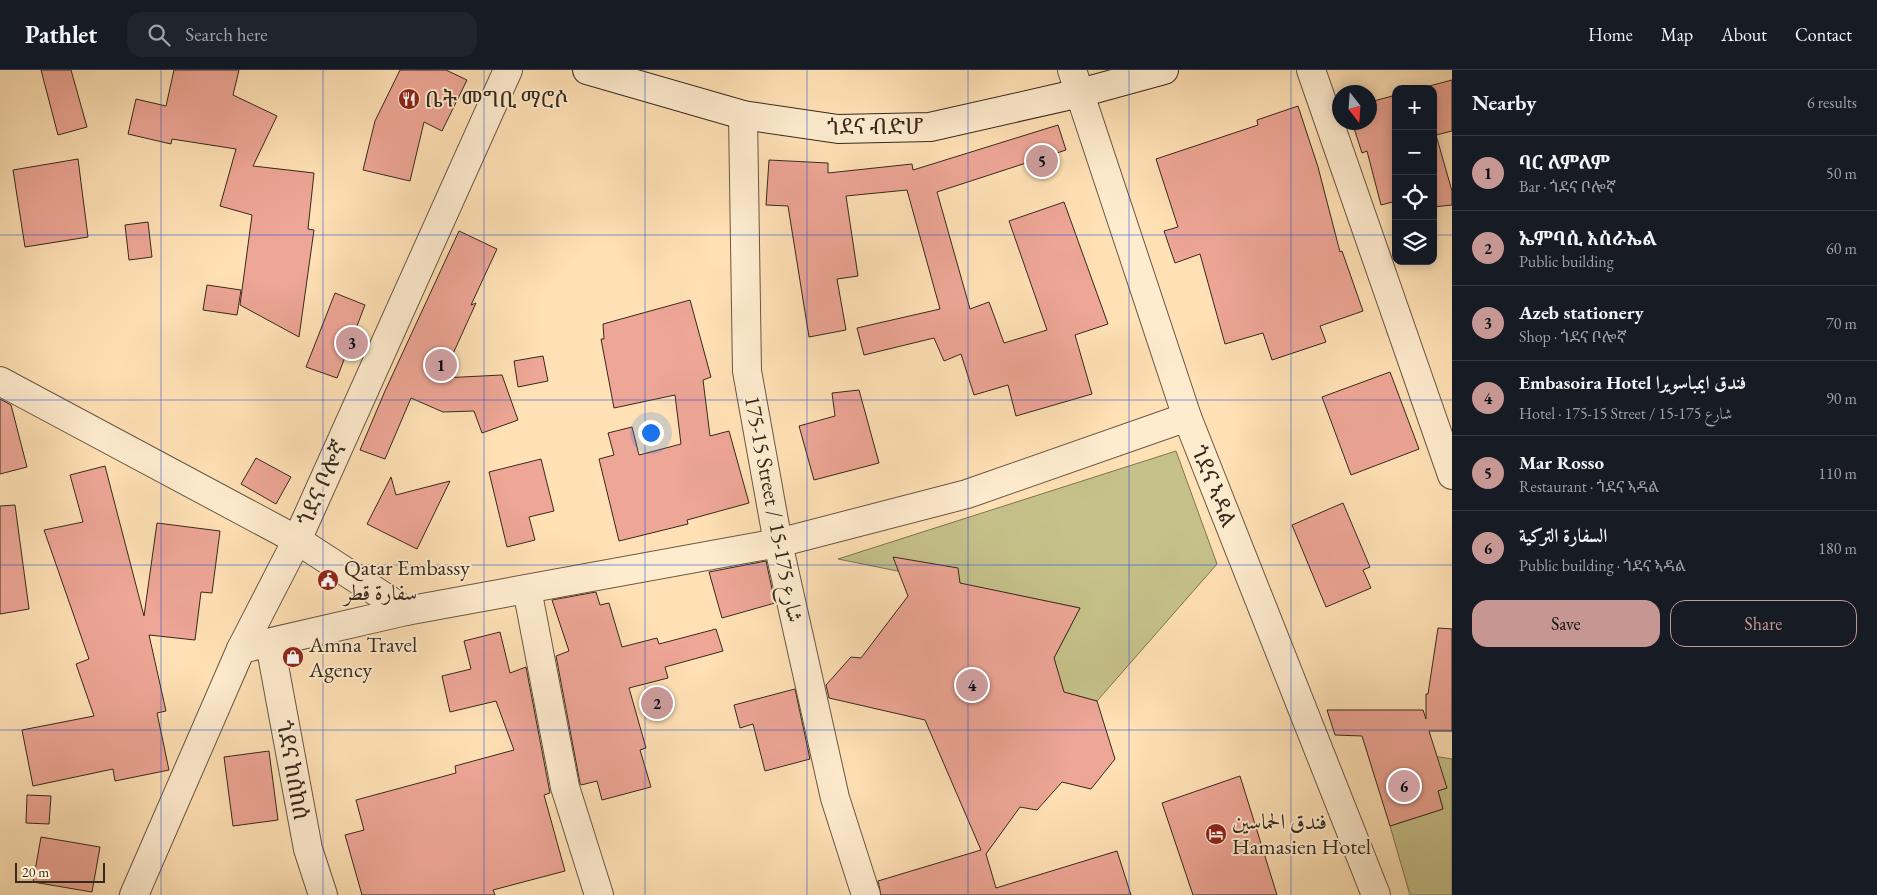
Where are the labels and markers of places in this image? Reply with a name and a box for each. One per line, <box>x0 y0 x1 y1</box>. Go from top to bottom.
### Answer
place label: ቤት መግቢ ማሮሶ <box>425 85 568 114</box>
restaurant icon: ቤት መግቢ ማሮሶ <box>397 87 421 111</box>
pin: 5 <box>1026 142 1058 180</box>
pin: 3 <box>336 324 368 362</box>
pin: 1 <box>425 346 457 384</box>
place label: Qatar Embassy سفارة قطر <box>342 553 470 607</box>
public building icon: Qatar Embassy سفارة قطر <box>316 568 340 592</box>
place label: Amna Travel Agency <box>308 630 417 684</box>
shop icon: Amna Travel Agency <box>281 645 305 669</box>
pin: 4 <box>956 666 988 704</box>
pin: 2 <box>641 684 673 722</box>
pin: 6 <box>1388 767 1420 805</box>
place label: فندق الحماسين Hamasien Hotel <box>1232 807 1371 861</box>
hotel icon: فندق الحماسين Hamasien Hotel <box>1204 822 1228 846</box>

